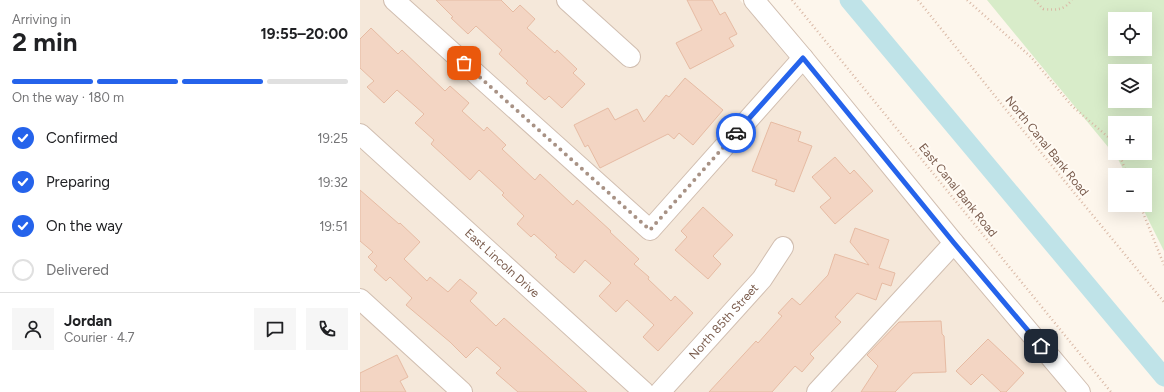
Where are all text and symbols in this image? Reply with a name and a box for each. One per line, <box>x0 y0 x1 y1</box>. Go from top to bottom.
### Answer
text: Arriving in <box>12 12 71 27</box>
map controls <box>1108 12 1152 212</box>
button: locate <box>1108 12 1152 56</box>
text: 19:55–20:00 <box>260 25 348 43</box>
text: 2 min <box>12 26 78 58</box>
pin <box>447 46 481 80</box>
icon: bag <box>453 52 475 74</box>
button: layers <box>1108 64 1152 108</box>
text: On the way · 180 m <box>12 90 124 105</box>
street label: North Canal Bank Road <box>1002 93 1092 199</box>
courier <box>716 113 756 153</box>
button: + <box>1108 116 1152 160</box>
icon: car <box>725 122 747 144</box>
icon: check <box>12 127 34 149</box>
text: Confirmed <box>46 129 118 147</box>
text: 19:25 <box>317 131 348 146</box>
street label: East Canal Bank Road <box>916 140 1000 240</box>
button: − <box>1108 168 1152 212</box>
icon: check <box>12 171 34 193</box>
text: Preparing <box>46 173 110 191</box>
text: 19:32 <box>318 175 348 190</box>
icon: check <box>12 215 34 237</box>
text: On the way <box>46 217 123 235</box>
text: 19:51 <box>319 219 348 234</box>
street label: East Lincoln Drive <box>462 226 543 301</box>
text: Delivered <box>46 261 109 279</box>
street label: North 85th Street <box>686 281 762 362</box>
button: person <box>12 308 54 350</box>
button: chat <box>254 308 296 350</box>
button: phone <box>306 308 348 350</box>
text: Jordan <box>64 312 112 330</box>
pin <box>1024 329 1058 363</box>
text: Courier · 4.7 <box>64 330 135 345</box>
icon: home <box>1030 335 1052 357</box>

